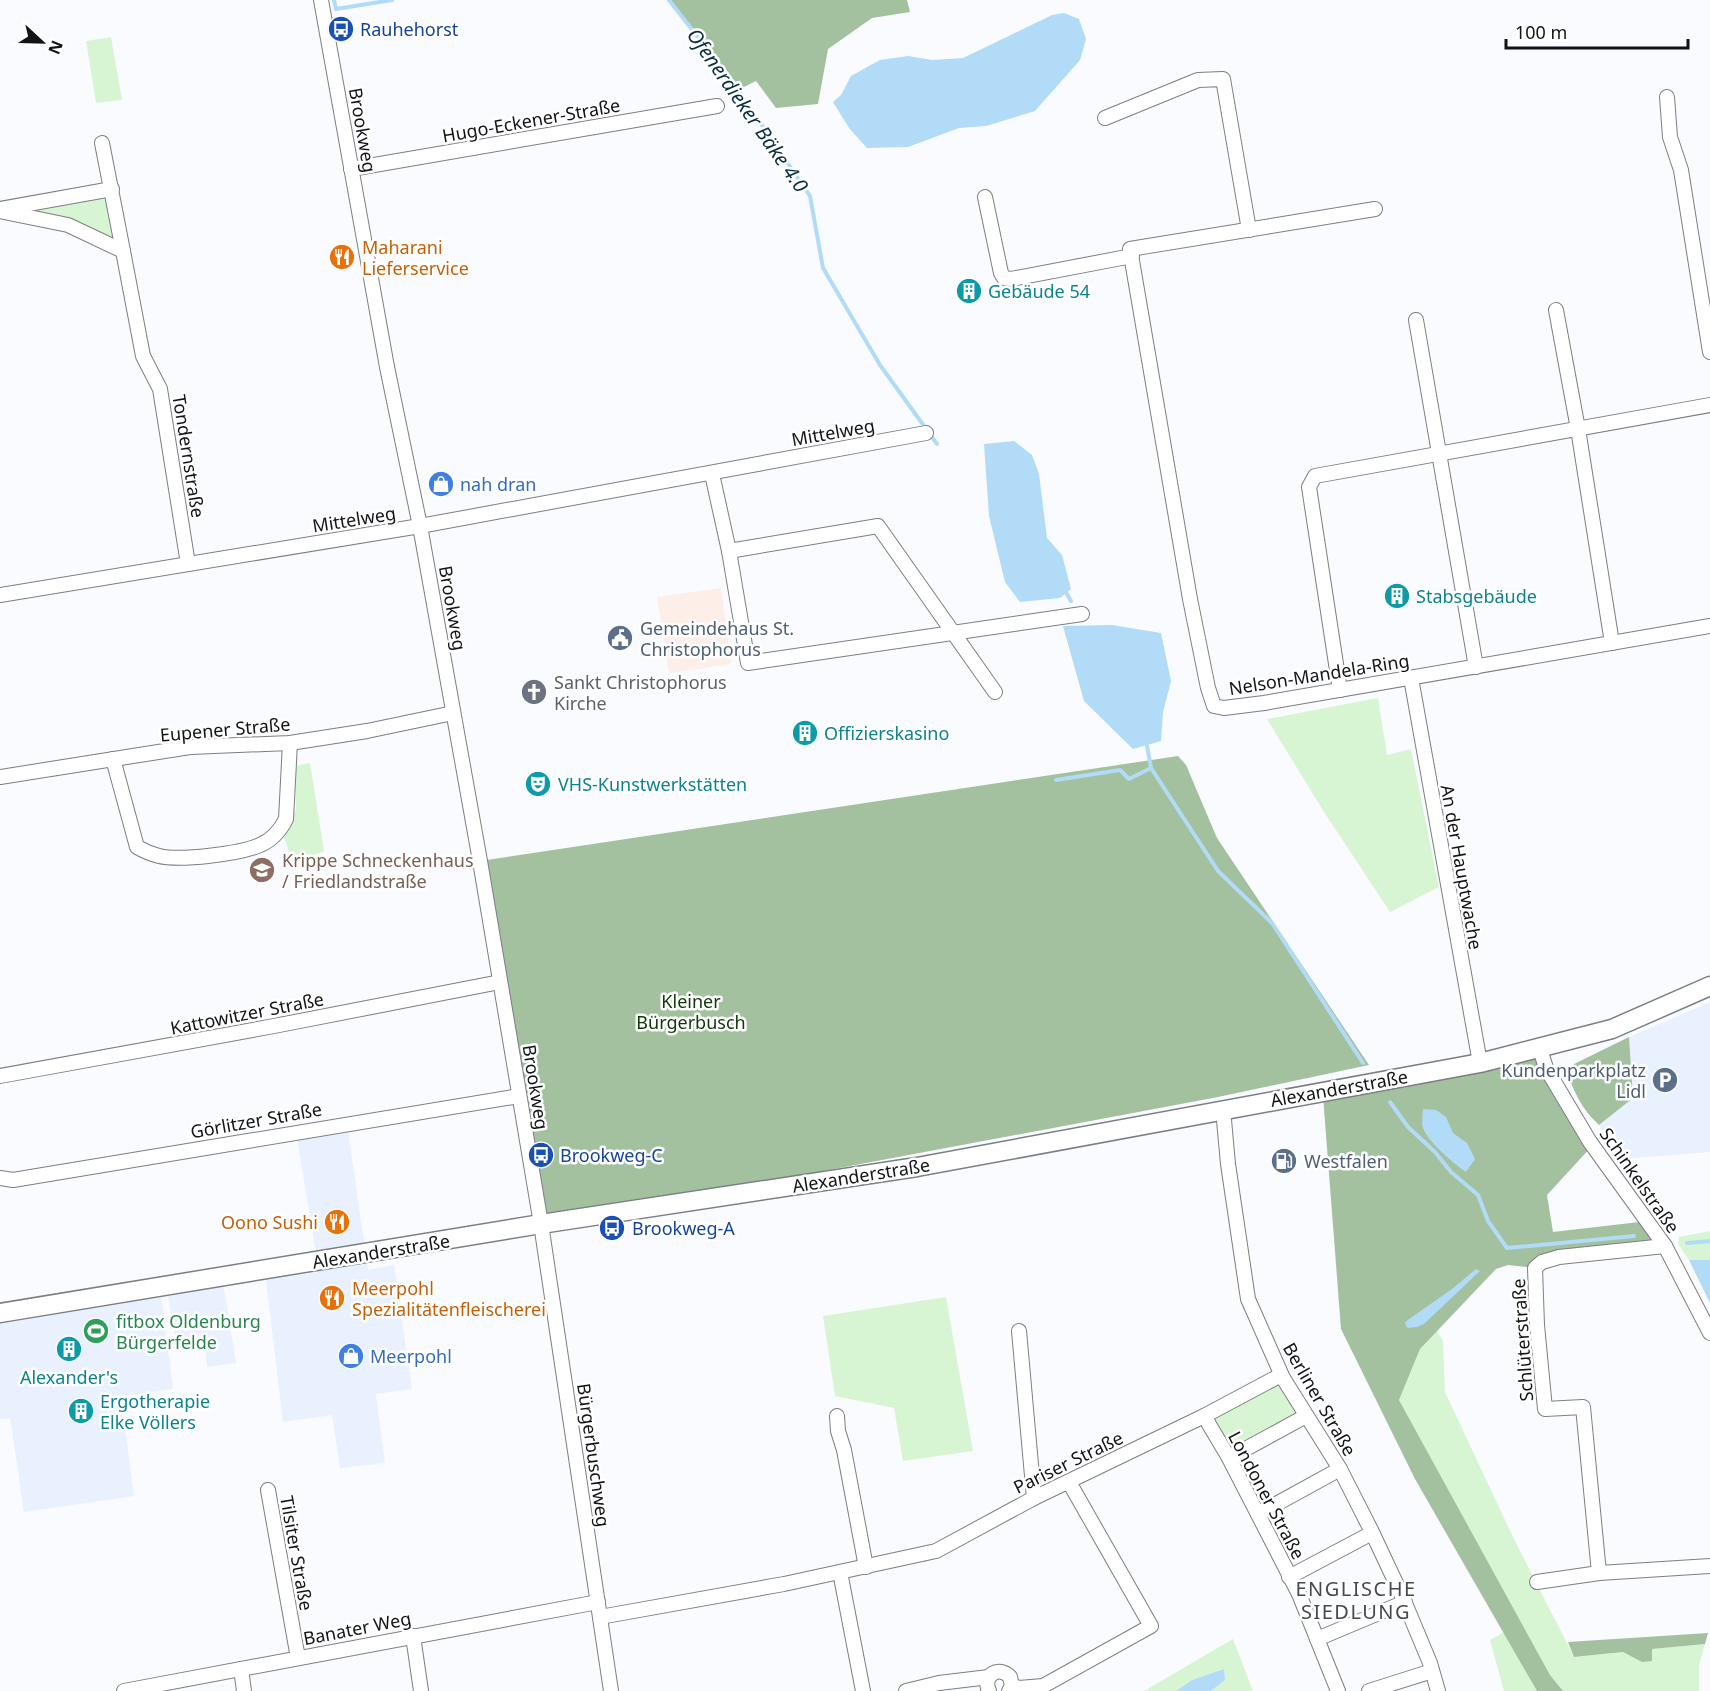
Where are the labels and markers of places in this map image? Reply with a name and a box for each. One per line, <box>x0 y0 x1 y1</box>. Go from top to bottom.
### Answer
bus stop icon: Rauhehorst <box>326 14 356 44</box>
place label: Rauhehorst <box>360 17 459 41</box>
place label: Maharani Lieferservice <box>362 235 469 280</box>
restaurant icon: Maharani Lieferservice <box>327 242 357 272</box>
building icon: Gebäude 54 <box>954 276 984 306</box>
place label: Gebäude 54 <box>988 279 1090 303</box>
shop icon: nah dran <box>426 469 456 499</box>
place label: nah dran <box>460 472 536 496</box>
building icon: Stabsgebäude <box>1382 581 1412 611</box>
place label: Stabsgebäude <box>1416 584 1537 608</box>
place label: Gemeindehaus St. Christophorus <box>640 616 794 661</box>
public building icon: Gemeindehaus St. Christophorus <box>605 623 635 653</box>
place label: Sankt Christophorus Kirche <box>554 670 727 715</box>
church icon: Sankt Christophorus Kirche <box>519 677 549 707</box>
building icon: Offizierskasino <box>790 718 820 748</box>
place label: Offizierskasino <box>824 721 949 745</box>
theatre icon: VHS-Kunstwerkstätten <box>523 769 553 799</box>
place label: VHS-Kunstwerkstätten <box>558 772 747 796</box>
place label: Krippe Schneckenhaus / Friedlandstraße <box>282 848 474 893</box>
school or university icon: Krippe Schneckenhaus / Friedlandstraße <box>247 855 277 885</box>
place label: Kundenparkplatz Lidl <box>1501 1058 1646 1103</box>
parking icon: Kundenparkplatz Lidl <box>1650 1065 1680 1095</box>
bus stop icon: Brookweg-C <box>526 1140 556 1170</box>
place label: Brookweg-C <box>560 1143 663 1167</box>
fuel station icon: Westfalen <box>1269 1146 1299 1176</box>
place label: Westfalen <box>1304 1149 1388 1173</box>
restaurant icon: Oono Sushi <box>322 1207 352 1237</box>
place label: Oono Sushi <box>221 1210 318 1234</box>
bus stop icon: Brookweg-A <box>597 1213 627 1243</box>
place label: Brookweg-A <box>632 1216 735 1240</box>
place label: Meerpohl Spezialitätenfleischerei <box>352 1276 546 1321</box>
restaurant icon: Meerpohl Spezialitätenfleischerei <box>317 1283 347 1313</box>
place label: fitbox Oldenburg Bürgerfelde <box>116 1309 261 1354</box>
sports icon: fitbox Oldenburg Bürgerfelde <box>81 1316 111 1346</box>
building icon: Alexander's <box>54 1334 84 1364</box>
shop icon: Meerpohl <box>336 1341 366 1371</box>
place label: Meerpohl <box>370 1344 452 1368</box>
place label: Alexander's <box>20 1365 118 1389</box>
place label: Ergotherapie Elke Völlers <box>100 1389 210 1434</box>
building icon: Ergotherapie Elke Völlers <box>66 1396 96 1426</box>

